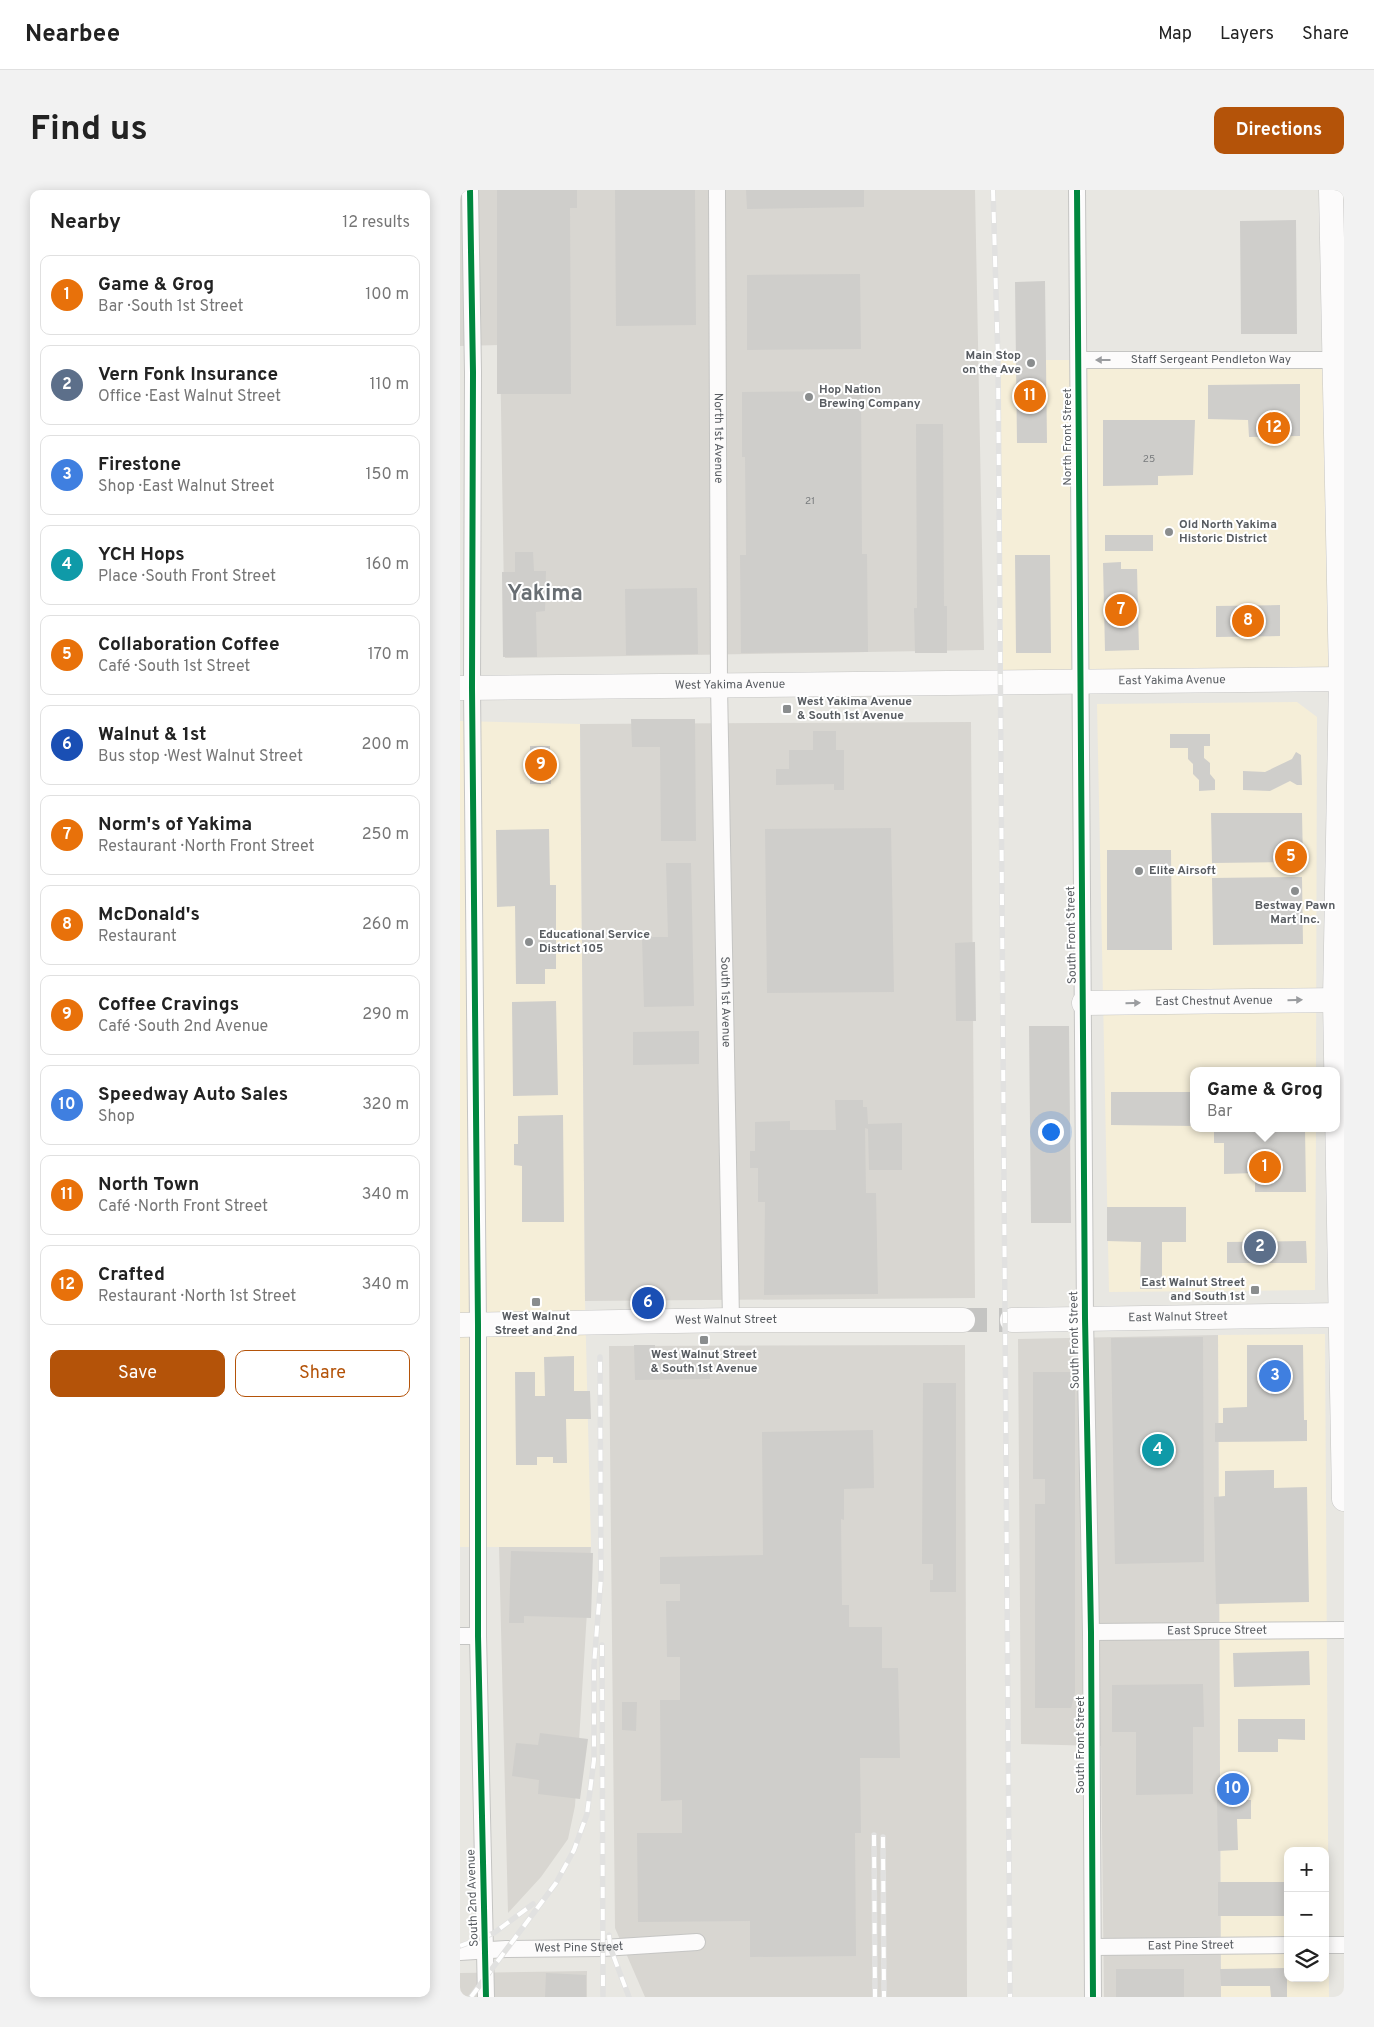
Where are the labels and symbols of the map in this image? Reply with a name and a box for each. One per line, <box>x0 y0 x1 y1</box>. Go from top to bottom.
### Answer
place label: Main Stop on the Ave <box>962 348 1021 378</box>
street label: Staff Sergeant Pendleton Way <box>1131 352 1291 368</box>
one-way arrow <box>1095 356 1111 364</box>
marker: Main Stop on the Ave <box>1025 357 1037 369</box>
pin: 11 <box>1014 377 1046 415</box>
place label: Hop Nation Brewing Company <box>819 382 921 412</box>
street label: North Front Street <box>1060 388 1076 486</box>
marker: Hop Nation Brewing Company <box>803 391 815 403</box>
street label: North 1st Avenue <box>710 393 726 483</box>
pin: 12 <box>1258 409 1290 447</box>
house number: 25 <box>1143 453 1155 466</box>
house number: 21 <box>805 495 815 508</box>
place label: Old North Yakima Historic District <box>1179 517 1277 547</box>
marker: Old North Yakima Historic District <box>1163 526 1175 538</box>
district label: Yakima <box>507 581 583 608</box>
pin: 7 <box>1105 591 1137 629</box>
pin: 8 <box>1232 602 1264 640</box>
street label: East Yakima Avenue <box>1118 672 1226 689</box>
street label: West Yakima Avenue <box>675 677 785 694</box>
place label: West Yakima Avenue & South 1st Avenue <box>797 694 912 724</box>
marker: West Yakima Avenue & South 1st Avenue <box>781 703 793 715</box>
pin: 9 <box>525 746 557 784</box>
pin: 5 <box>1275 838 1307 876</box>
place label: Elite Airsoft <box>1149 863 1216 879</box>
marker: Elite Airsoft <box>1133 865 1145 877</box>
marker: Bestway Pawn Mart Inc. <box>1289 885 1301 897</box>
street label: South Front Street <box>1063 886 1081 984</box>
place label: Bestway Pawn Mart Inc. <box>1255 898 1335 928</box>
place label: Educational Service District 105 <box>539 927 650 957</box>
marker: Educational Service District 105 <box>523 936 535 948</box>
street label: South 1st Avenue <box>716 956 734 1048</box>
street label: East Chestnut Avenue <box>1155 993 1273 1010</box>
one-way arrow <box>1287 996 1303 1004</box>
one-way arrow <box>1125 999 1141 1007</box>
your location <box>1038 1119 1064 1145</box>
pin: 1 <box>1249 1148 1281 1186</box>
pin: 2 <box>1244 1228 1276 1266</box>
place label: East Walnut Street and South 1st <box>1141 1275 1245 1305</box>
pin: 6 <box>632 1284 664 1322</box>
marker: East Walnut Street and South 1st <box>1249 1284 1261 1296</box>
street label: South Front Street <box>1066 1291 1084 1389</box>
marker: West Walnut Street and 2nd <box>530 1296 542 1308</box>
place label: West Walnut Street and 2nd <box>495 1309 577 1339</box>
street label: East Walnut Street <box>1128 1309 1228 1326</box>
street label: West Walnut Street <box>675 1312 777 1329</box>
marker: West Walnut Street & South 1st Avenue <box>698 1334 710 1346</box>
place label: West Walnut Street & South 1st Avenue <box>651 1347 758 1377</box>
pin: 3 <box>1259 1357 1291 1395</box>
pin: 4 <box>1142 1431 1174 1469</box>
street label: East Spruce Street <box>1167 1623 1267 1639</box>
street label: South Front Street <box>1073 1696 1089 1794</box>
pin: 10 <box>1217 1770 1249 1808</box>
street label: South 2nd Avenue <box>463 1849 483 1947</box>
street label: East Pine Street <box>1148 1938 1234 1954</box>
street label: West Pine Street <box>534 1939 624 1957</box>

